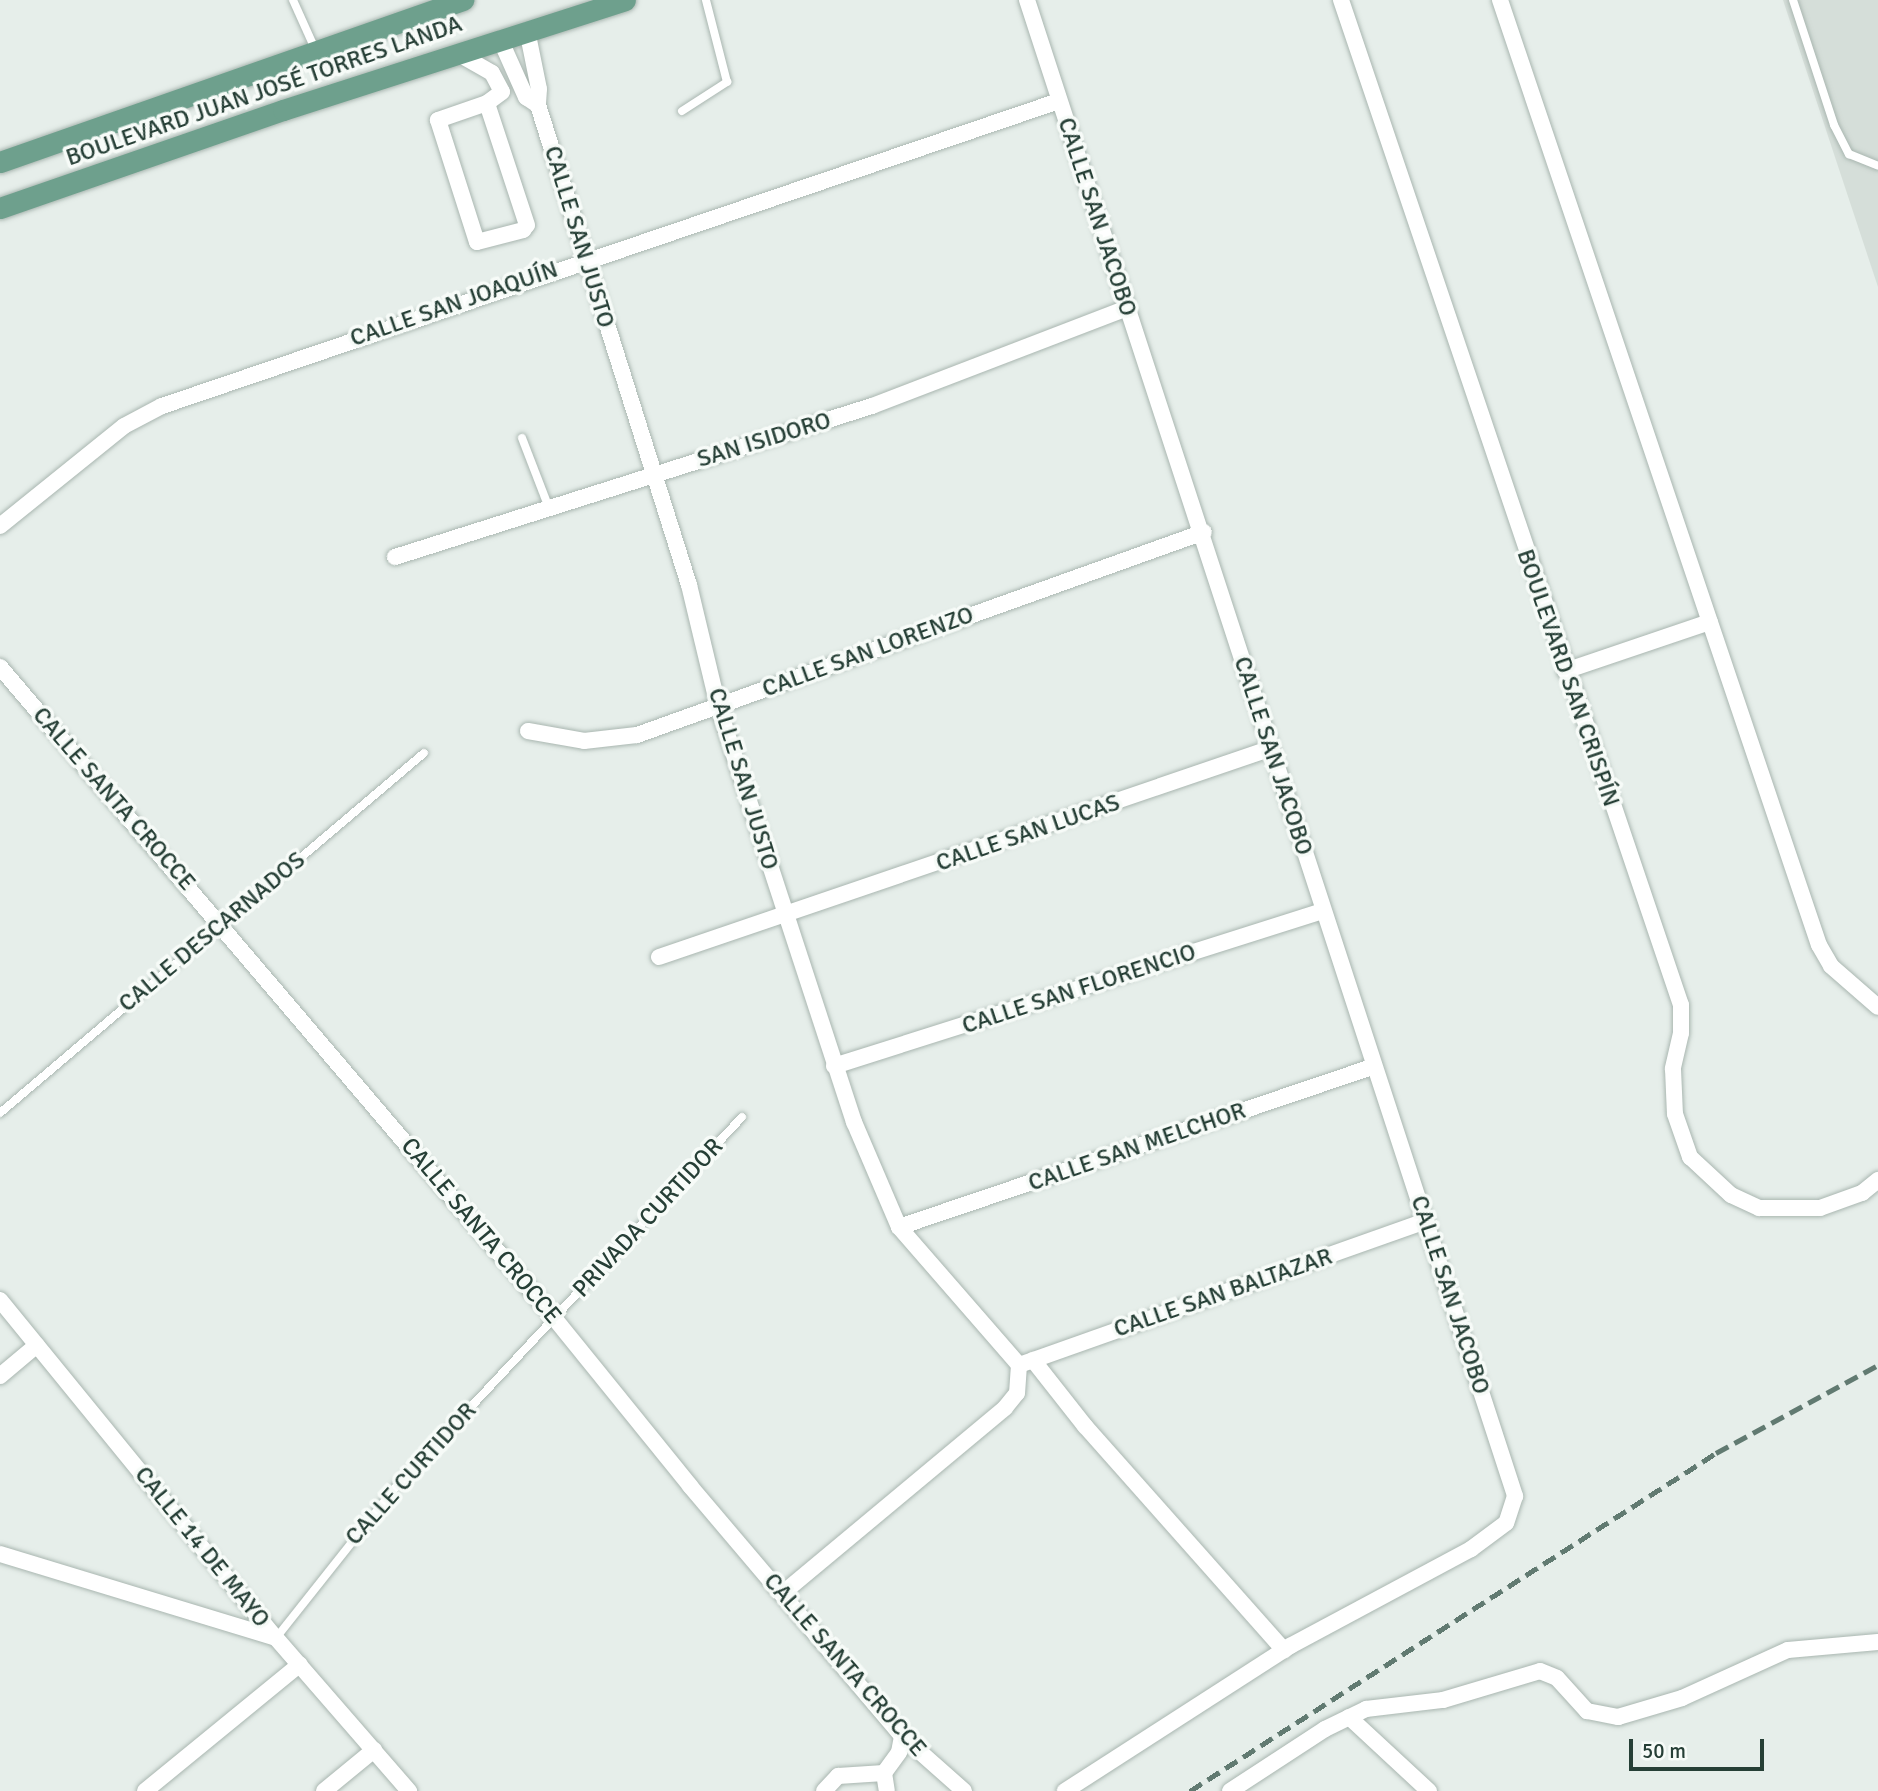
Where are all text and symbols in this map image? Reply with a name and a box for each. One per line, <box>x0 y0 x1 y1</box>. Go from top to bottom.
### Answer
street label: BOULEVARD JUAN JOSÉ TORRES LANDA <box>62 10 466 172</box>
street label: CALLE SAN JACOBO <box>1051 114 1143 320</box>
street label: CALLE SAN JUSTO <box>538 143 620 331</box>
street label: CALLE SAN JOAQUÍN <box>346 255 562 353</box>
street label: SAN ISIDORO <box>694 406 834 474</box>
street label: BOULEVARD SAN CRISPÍN <box>1510 545 1626 811</box>
street label: CALLE SAN LORENZO <box>758 600 978 704</box>
street label: CALLE SAN JACOBO <box>1227 653 1319 859</box>
street label: CALLE SAN JUSTO <box>702 685 784 873</box>
street label: CALLE SANTA CROCCE <box>26 701 202 897</box>
street label: CALLE SAN LUCAS <box>932 788 1124 878</box>
street label: CALLE DESCARNADOS <box>113 846 311 1018</box>
street label: CALLE SAN FLORENCIO <box>959 938 1199 1040</box>
street label: CALLE SAN MELCHOR <box>1025 1096 1249 1198</box>
street label: CALLE SANTA CROCCE <box>395 1132 567 1330</box>
street label: PRIVADA CURTIDOR <box>567 1133 729 1303</box>
street label: CALLE SAN JACOBO <box>1404 1192 1496 1398</box>
street label: CALLE SAN BALTAZAR <box>1110 1242 1336 1344</box>
street label: CALLE CURTIDOR <box>339 1397 483 1551</box>
street label: CALLE 14 DE MAYO <box>128 1461 276 1633</box>
street label: CALLE SANTA CROCCE <box>757 1567 933 1763</box>
scale bar <box>1633 1724 1768 1768</box>
text: 50 m <box>1642 1738 1686 1764</box>

